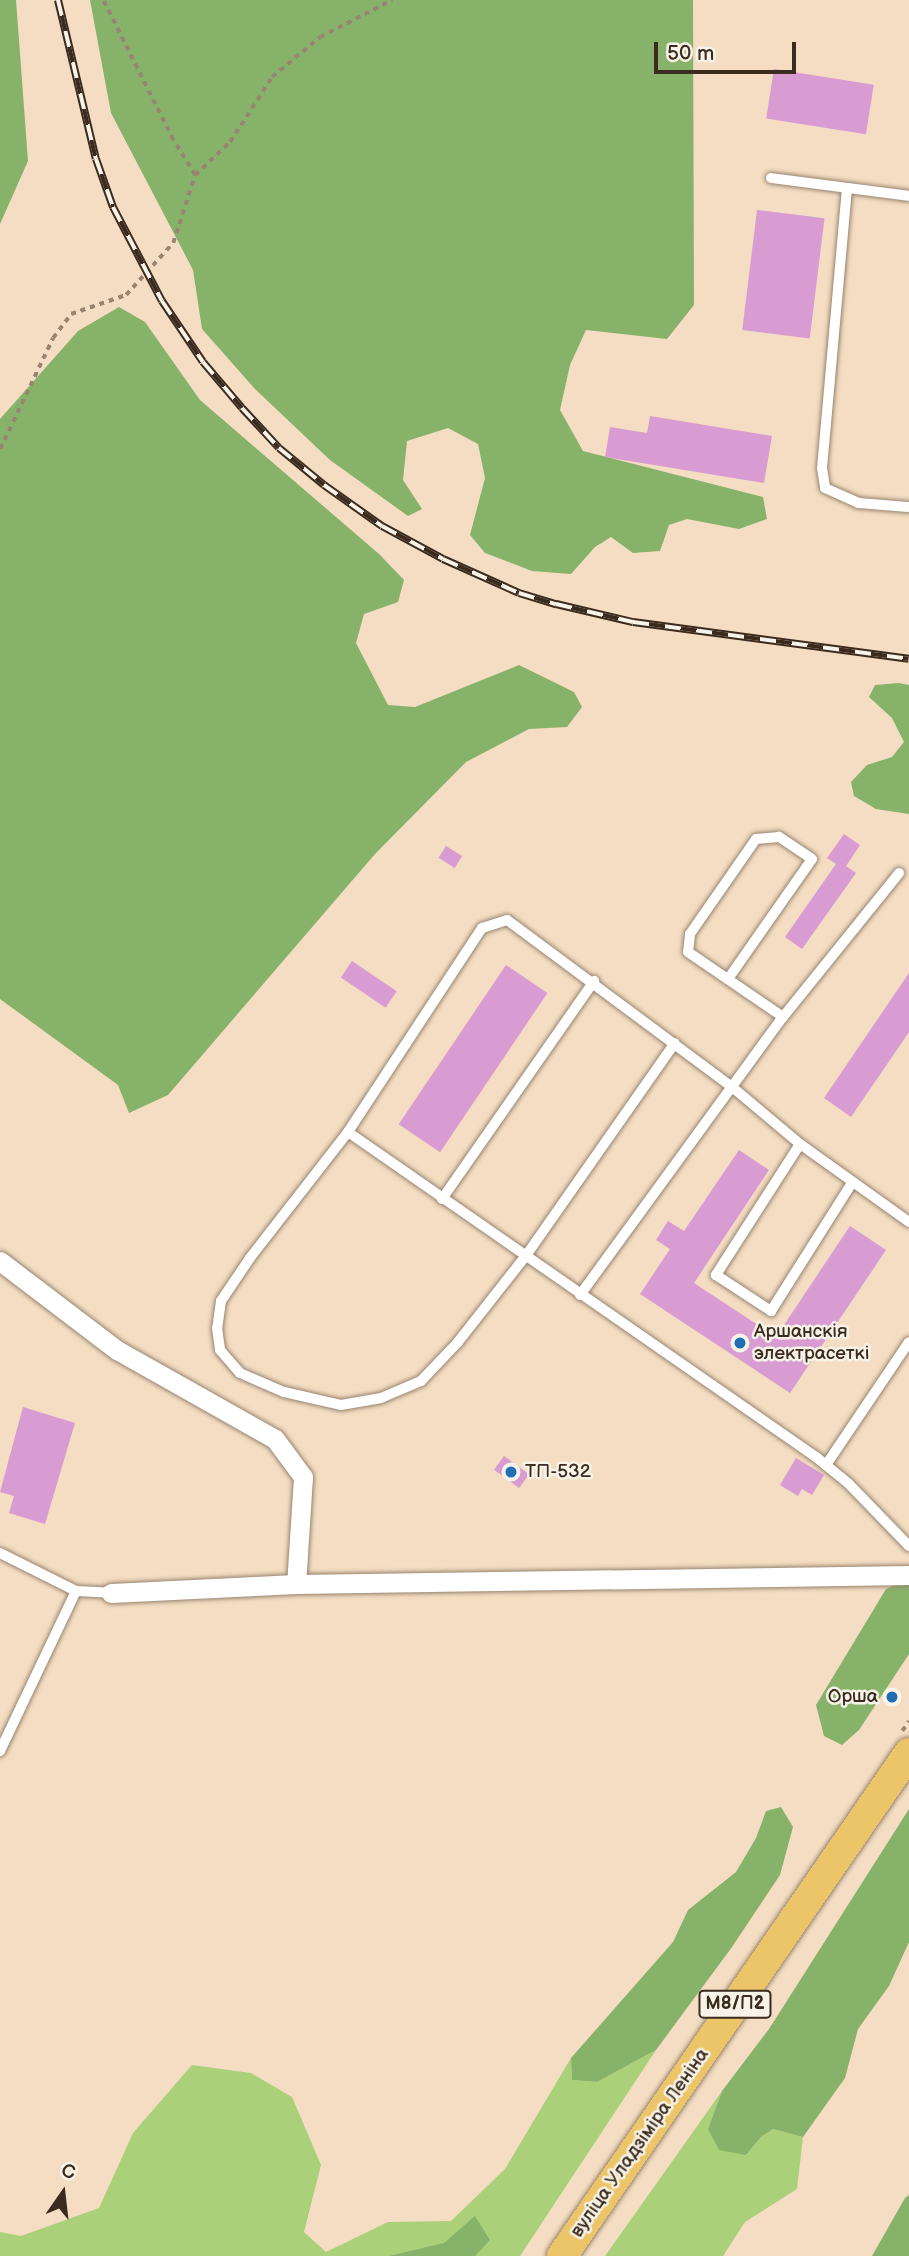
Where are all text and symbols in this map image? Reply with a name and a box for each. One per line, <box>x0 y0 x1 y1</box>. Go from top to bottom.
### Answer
scale bar <box>657 28 799 72</box>
text: 50 m <box>667 41 714 66</box>
place label: Аршанскія электрасеткі <box>754 1321 869 1365</box>
marker: Аршанскія электрасеткі <box>732 1335 748 1351</box>
place label: ТП-532 <box>525 1461 591 1483</box>
marker: ТП-532 <box>503 1464 519 1480</box>
place label: Орша <box>828 1686 878 1708</box>
marker: Орша <box>884 1689 900 1705</box>
road number: М8/П2 <box>698 1990 772 2018</box>
street label: вуліца Уладзіміра Леніна <box>566 2044 714 2242</box>
north arrow <box>28 2158 98 2228</box>
text: С <box>59 2159 77 2185</box>

